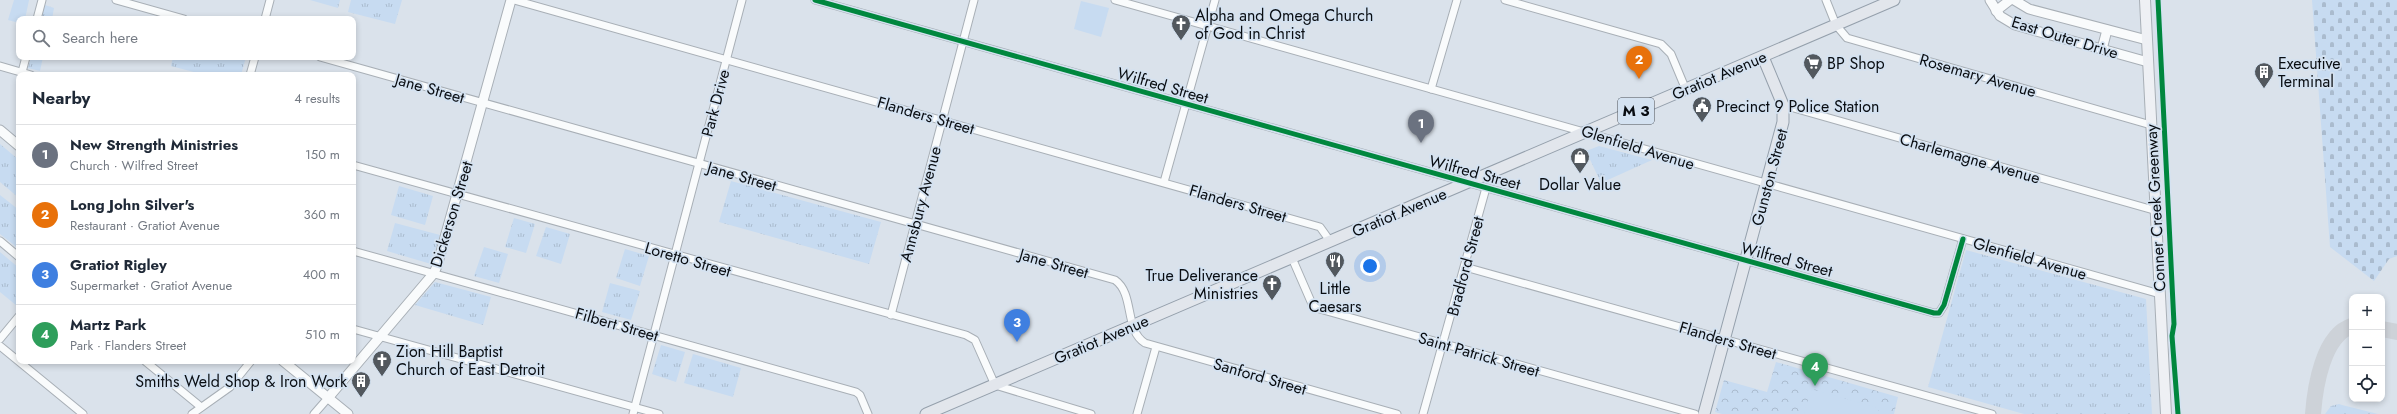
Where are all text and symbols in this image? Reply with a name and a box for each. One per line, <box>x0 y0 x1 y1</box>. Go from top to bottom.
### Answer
place label: Alpha and Omega Church of God in Christ <box>1195 4 1373 45</box>
street label: East Outer Drive <box>2009 10 2121 65</box>
church icon: Alpha and Omega Church of God in Christ <box>1170 13 1192 41</box>
search box <box>16 16 356 60</box>
icon: search <box>30 27 52 49</box>
text: Search here <box>62 27 138 49</box>
street label: Gratiot Avenue <box>1668 45 1770 106</box>
pin: 2 <box>1626 46 1652 79</box>
street label: Rosemary Avenue <box>1917 48 2039 103</box>
supermarket icon: BP Shop <box>1802 52 1824 80</box>
place label: BP Shop <box>1827 52 1885 75</box>
place label: Executive Terminal <box>2278 52 2341 93</box>
street label: Wilfred Street <box>1115 61 1211 110</box>
building icon: Executive Terminal <box>2253 61 2275 89</box>
street label: Jane Street <box>391 67 467 109</box>
street label: Park Drive <box>695 67 736 139</box>
text: Nearby <box>32 86 90 110</box>
text: 4 results <box>294 89 340 108</box>
street label: Flanders Street <box>875 91 977 140</box>
public building icon: Precinct 9 Police Station <box>1691 95 1713 123</box>
place label: Precinct 9 Police Station <box>1716 95 1879 118</box>
road number: M 3 <box>1618 98 1654 124</box>
pin: 1 <box>1408 110 1434 143</box>
street label: Glenfield Avenue <box>1578 119 1697 176</box>
street label: Conner Creek Greenway <box>2140 123 2171 292</box>
street label: Gunston Street <box>1745 126 1794 228</box>
street label: Charlemagne Avenue <box>1897 127 2043 190</box>
text: New Strength Ministries <box>70 134 238 156</box>
street label: Annsbury Avenue <box>894 144 947 265</box>
text: 1 <box>42 145 48 164</box>
text: 150 m <box>305 145 340 164</box>
shop icon: Dollar Value <box>1569 146 1591 174</box>
street label: Wilfred Street <box>1427 149 1523 196</box>
street label: Jane Street <box>703 155 779 197</box>
text: Church · Wilfred Street <box>70 156 198 175</box>
street label: Dickerson Street <box>424 158 479 270</box>
place label: Dollar Value <box>1539 173 1621 196</box>
street label: Flanders Street <box>1187 179 1289 228</box>
street label: Gratiot Avenue <box>1348 182 1450 243</box>
text: Long John Silver's <box>70 194 194 216</box>
text: 2 <box>41 205 49 224</box>
text: 360 m <box>304 205 340 224</box>
street label: Bradford Street <box>1441 214 1490 318</box>
text: Restaurant · Gratiot Avenue <box>70 216 220 235</box>
street label: Glenfield Avenue <box>1970 231 2089 286</box>
street label: Loretto Street <box>642 236 734 283</box>
street label: Wilfred Street <box>1739 236 1835 283</box>
street label: Jane Street <box>1015 242 1091 284</box>
restaurant icon: Little Caesars <box>1324 250 1346 278</box>
text: Gratiot Rigley <box>70 254 167 276</box>
your location <box>1360 256 1380 276</box>
place label: True Deliverance Ministries <box>1145 264 1258 305</box>
text: 3 <box>41 265 49 284</box>
text: 400 m <box>303 265 340 284</box>
church icon: True Deliverance Ministries <box>1261 273 1283 301</box>
text: Supermarket · Gratiot Avenue <box>70 276 232 295</box>
place label: Little Caesars <box>1309 277 1361 318</box>
map controls <box>2349 294 2385 402</box>
button: + <box>2349 294 2385 330</box>
street label: Filbert Street <box>573 302 661 347</box>
pin: 3 <box>1004 309 1030 342</box>
street label: Gratiot Avenue <box>1050 309 1152 370</box>
text: Martz Park <box>70 314 147 336</box>
street label: Flanders Street <box>1677 316 1779 365</box>
text: 4 <box>40 325 50 344</box>
text: 510 m <box>305 325 340 344</box>
street label: Saint Patrick Street <box>1416 326 1542 383</box>
button: − <box>2349 330 2385 366</box>
text: Park · Flanders Street <box>70 336 186 355</box>
place label: Zion Hill Baptist Church of East Detroit <box>396 340 545 381</box>
church icon: Zion Hill Baptist Church of East Detroit <box>371 349 393 377</box>
street label: Sanford Street <box>1211 352 1309 401</box>
pin: 4 <box>1802 353 1828 386</box>
button: locate <box>2349 366 2385 402</box>
place label: Smiths Weld Shop & Iron Work <box>135 370 348 393</box>
building icon: Smiths Weld Shop & Iron Work <box>350 370 372 398</box>

